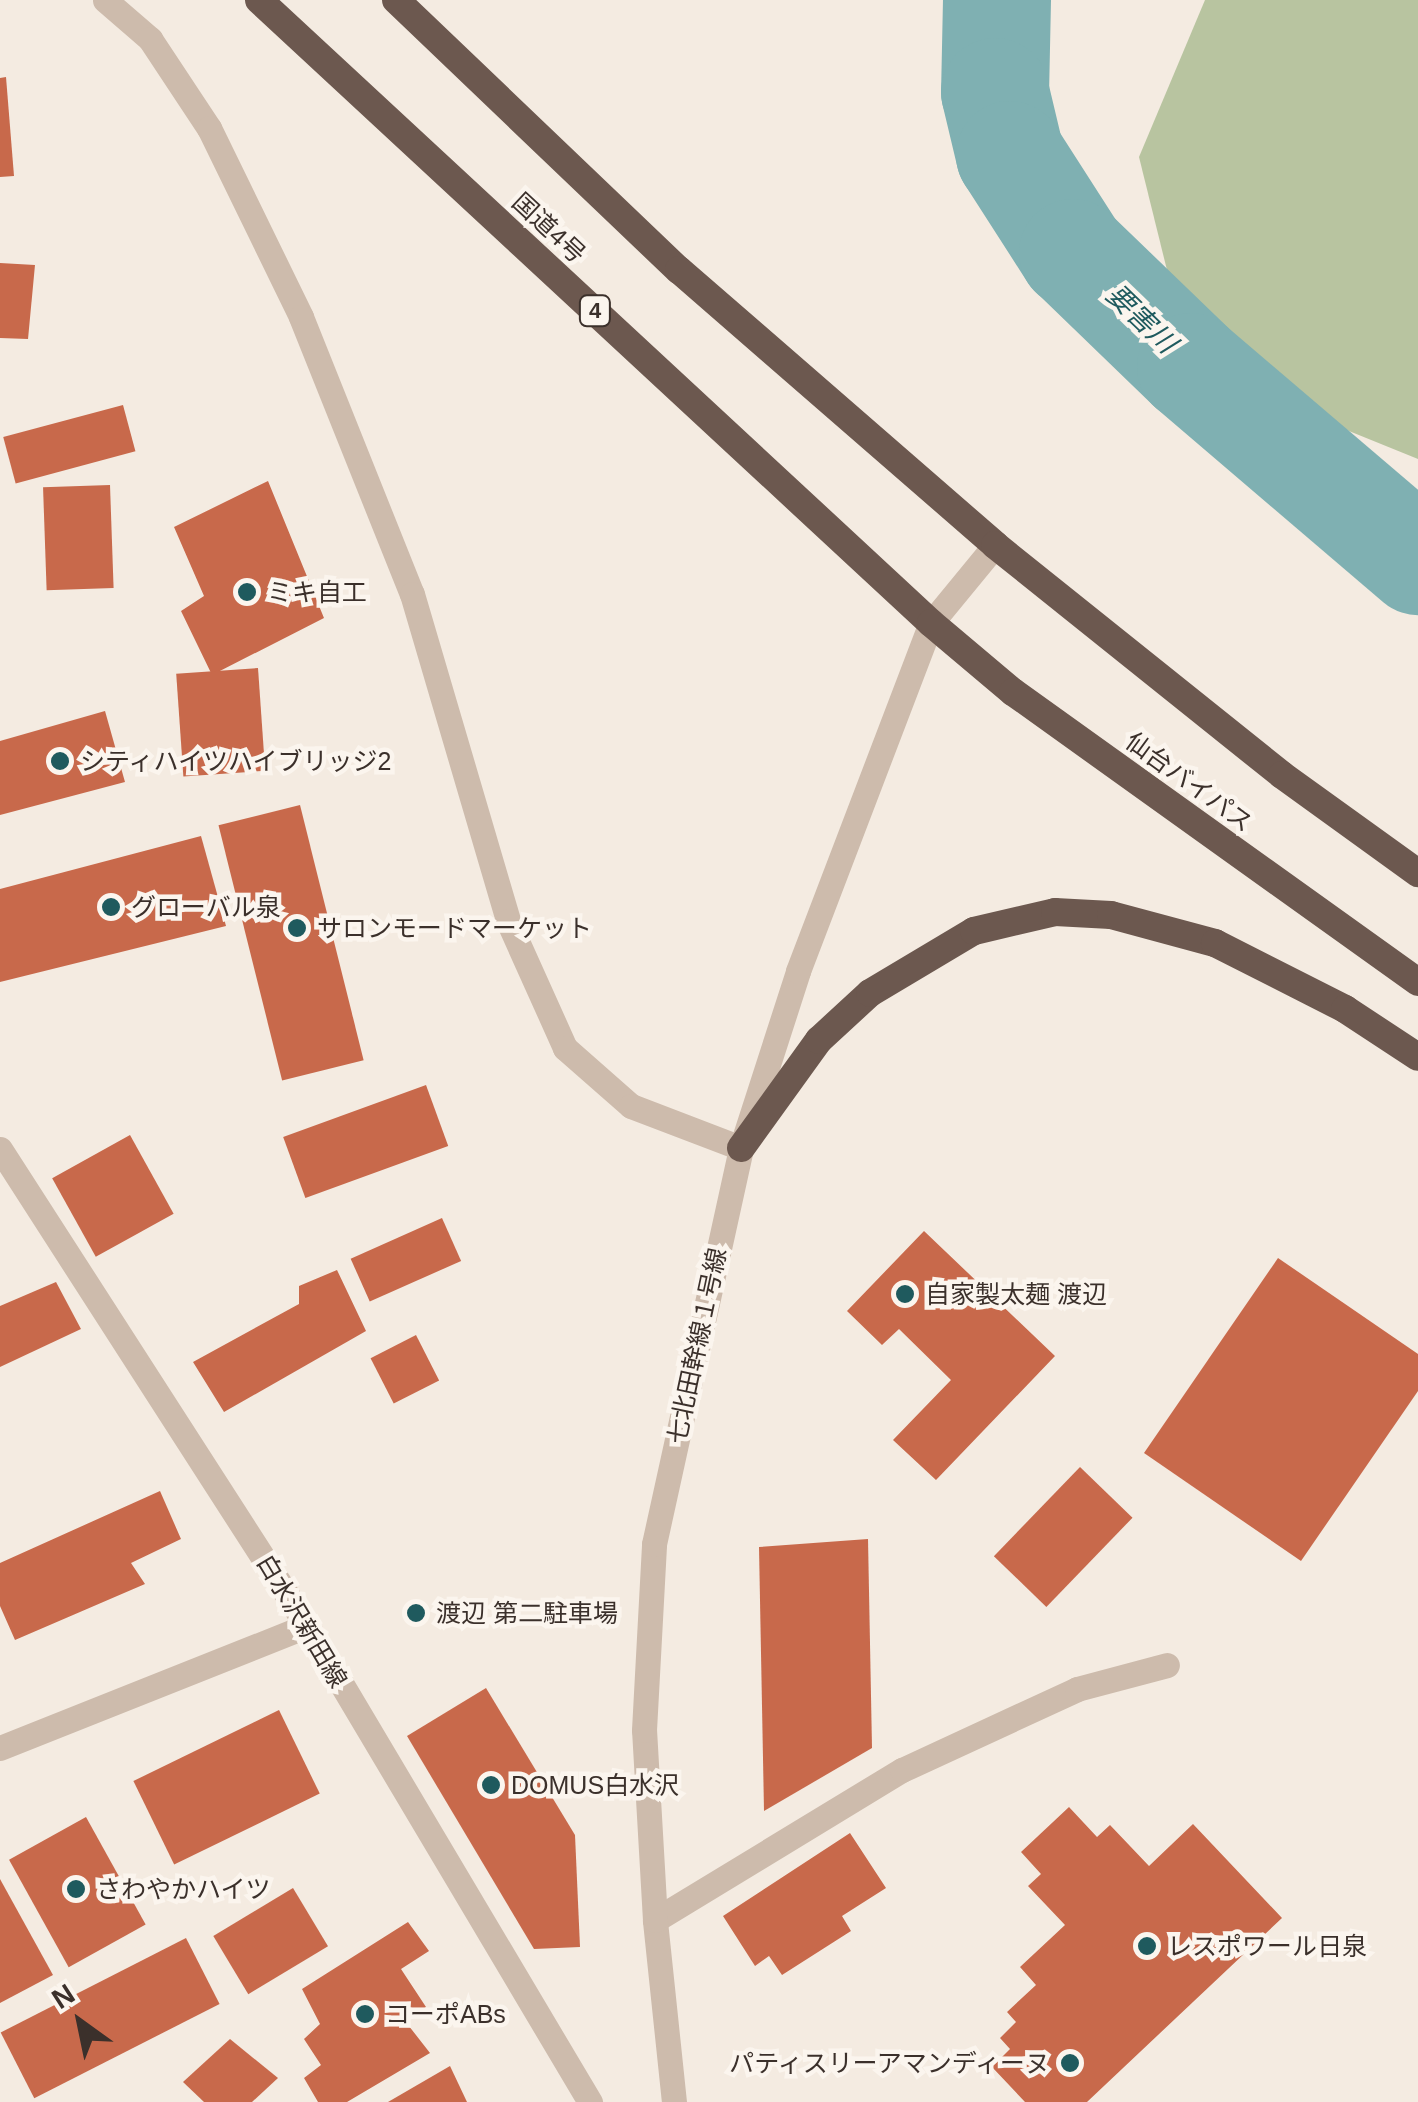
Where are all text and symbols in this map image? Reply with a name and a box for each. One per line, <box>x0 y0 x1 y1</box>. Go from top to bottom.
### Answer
street label: 国道4号 <box>506 187 592 269</box>
water label: 要害川 <box>1099 278 1183 360</box>
road number: 4 <box>578 294 612 328</box>
place label: ミキ自工 <box>267 577 367 607</box>
marker: ミキ自工 <box>236 581 258 603</box>
street label: 仙台バイパス <box>1120 726 1258 838</box>
place label: シティハイツハイブリッジ2 <box>80 746 394 776</box>
marker: シティハイツハイブリッジ2 <box>49 750 71 772</box>
place label: グローバル泉 <box>131 892 281 922</box>
marker: グローバル泉 <box>100 896 122 918</box>
place label: サロンモードマーケット <box>317 913 592 943</box>
marker: サロンモードマーケット <box>286 917 308 939</box>
street label: 七北田幹線１号線 <box>662 1245 732 1447</box>
place label: 自家製太麺 渡辺 <box>925 1279 1107 1309</box>
marker: 自家製太麺 渡辺 <box>894 1283 916 1305</box>
street label: 白水沢新田線 <box>251 1549 353 1693</box>
place label: 渡辺 第二駐車場 <box>436 1598 618 1628</box>
marker: 渡辺 第二駐車場 <box>405 1602 427 1624</box>
place label: DOMUS白水沢 <box>511 1770 679 1800</box>
marker: DOMUS白水沢 <box>480 1774 502 1796</box>
place label: さわやかハイツ <box>96 1874 271 1904</box>
marker: さわやかハイツ <box>65 1878 87 1900</box>
place label: レスポワール日泉 <box>1167 1931 1367 1961</box>
marker: レスポワール日泉 <box>1136 1935 1158 1957</box>
north arrow <box>30 1972 130 2072</box>
text: N <box>46 1978 80 2015</box>
place label: コーポABs <box>385 1999 506 2029</box>
marker: コーポABs <box>354 2003 376 2025</box>
place label: パティスリーアマンディーヌ <box>725 2048 1050 2078</box>
marker: パティスリーアマンディーヌ <box>1059 2052 1081 2074</box>

